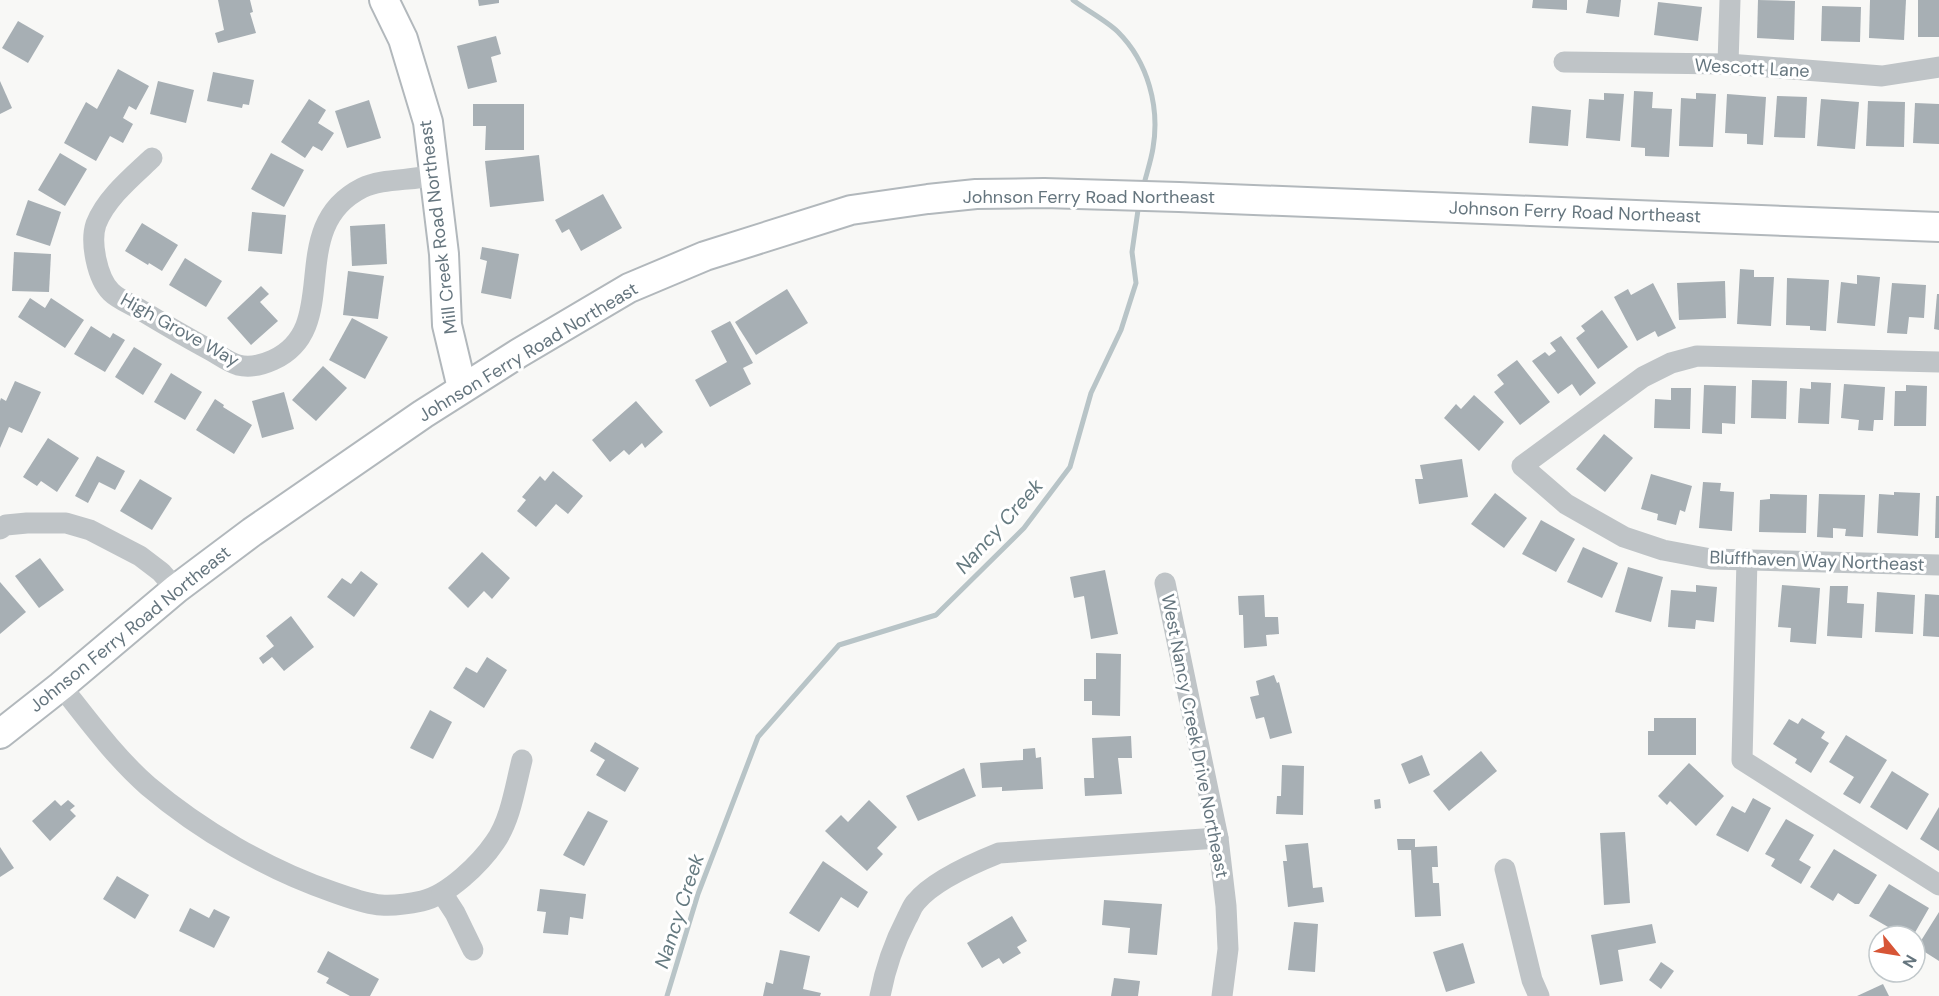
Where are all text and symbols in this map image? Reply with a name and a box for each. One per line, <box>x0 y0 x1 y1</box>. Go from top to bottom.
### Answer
street label: Wescott Lane <box>1694 53 1810 83</box>
street label: Mill Creek Road Northeast <box>413 119 463 335</box>
street label: Johnson Ferry Road Northeast <box>963 185 1215 209</box>
street label: Johnson Ferry Road Northeast <box>1448 196 1702 228</box>
street label: Johnson Ferry Road Northeast <box>414 277 642 427</box>
street label: High Grove Way <box>116 287 244 373</box>
water label: Nancy Creek <box>949 472 1049 579</box>
street label: Johnson Ferry Road Northeast <box>24 540 236 718</box>
street label: Bluffhaven Way Northeast <box>1709 545 1925 577</box>
street label: West Nancy Creek Drive Northeast <box>1156 592 1234 880</box>
water label: Nancy Creek <box>648 850 710 972</box>
north arrow <box>1867 924 1927 984</box>
text: N <box>1898 951 1922 972</box>

